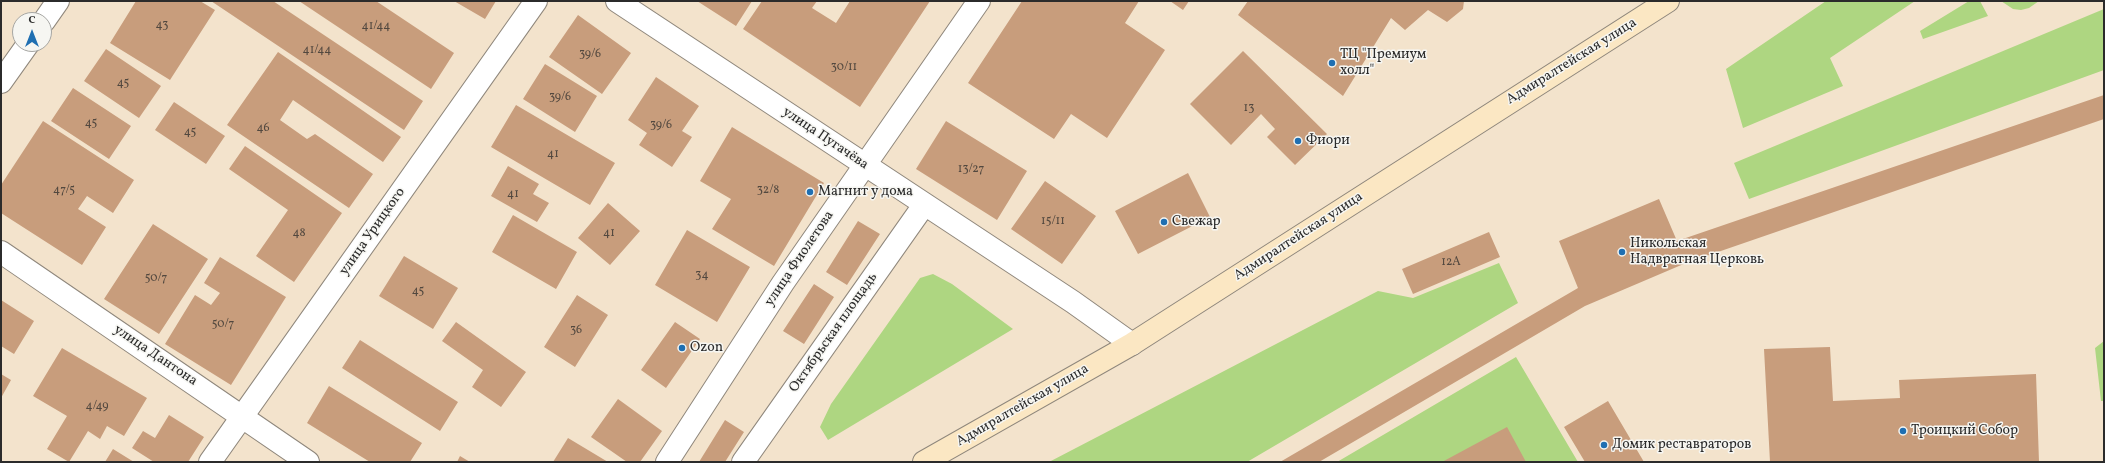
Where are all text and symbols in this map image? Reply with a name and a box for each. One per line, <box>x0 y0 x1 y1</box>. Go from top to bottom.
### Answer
north arrow <box>12 12 52 52</box>
text: С <box>28 13 36 28</box>
street label: Адмиралтейская улица <box>1504 15 1640 109</box>
house number: 43 <box>156 19 168 33</box>
house number: 41/44 <box>362 20 390 34</box>
house number: 41/44 <box>303 44 331 58</box>
place label: ТЦ "Премиум холл" <box>1340 47 1426 80</box>
house number: 39/6 <box>579 48 601 62</box>
marker: ТЦ "Премиум холл" <box>1327 58 1337 68</box>
house number: 30/11 <box>831 61 857 75</box>
house number: 45 <box>117 77 129 91</box>
house number: 39/6 <box>549 91 571 105</box>
house number: 13 <box>1244 102 1254 116</box>
street label: улица Пугачёва <box>779 104 871 174</box>
house number: 45 <box>85 117 97 131</box>
house number: 39/6 <box>650 119 672 133</box>
house number: 46 <box>256 122 270 136</box>
house number: 45 <box>184 126 196 140</box>
place label: Фиори <box>1306 133 1350 149</box>
marker: Фиори <box>1293 136 1303 146</box>
house number: 41 <box>547 148 559 162</box>
house number: 13/27 <box>958 163 984 177</box>
house number: 47/5 <box>53 184 75 198</box>
house number: 32/8 <box>757 184 779 198</box>
place label: Магнит у дома <box>818 184 913 200</box>
street label: улица Урицкого <box>337 185 409 279</box>
marker: Магнит у дома <box>805 187 815 197</box>
house number: 41 <box>507 188 519 202</box>
street label: Адмиралтейская улица <box>1231 189 1367 285</box>
street label: улица Фиолетова <box>762 208 838 310</box>
place label: Свежар <box>1172 214 1221 230</box>
house number: 15/11 <box>1041 215 1065 229</box>
marker: Свежар <box>1159 217 1169 227</box>
house number: 48 <box>292 227 306 241</box>
house number: 41 <box>603 227 615 241</box>
place label: Никольская Надвратная Церковь <box>1630 236 1764 268</box>
marker: Никольская Надвратная Церковь <box>1617 247 1627 257</box>
house number: 12А <box>1441 256 1461 270</box>
house number: 34 <box>695 269 709 283</box>
street label: Октябрьская площадь <box>786 270 882 396</box>
house number: 50/7 <box>145 272 167 286</box>
house number: 45 <box>412 285 424 299</box>
house number: 50/7 <box>212 318 234 332</box>
street label: улица Дантона <box>110 322 200 390</box>
house number: 36 <box>570 324 582 338</box>
place label: Ozon <box>690 340 723 356</box>
marker: Ozon <box>677 343 687 353</box>
street label: Адмиралтейская улица <box>954 361 1092 451</box>
house number: 4/49 <box>85 400 109 414</box>
place label: Троицкий Собор <box>1911 423 2018 439</box>
marker: Троицкий Собор <box>1898 426 1908 436</box>
place label: Домик реставраторов <box>1612 437 1751 453</box>
marker: Домик реставраторов <box>1599 440 1609 450</box>

